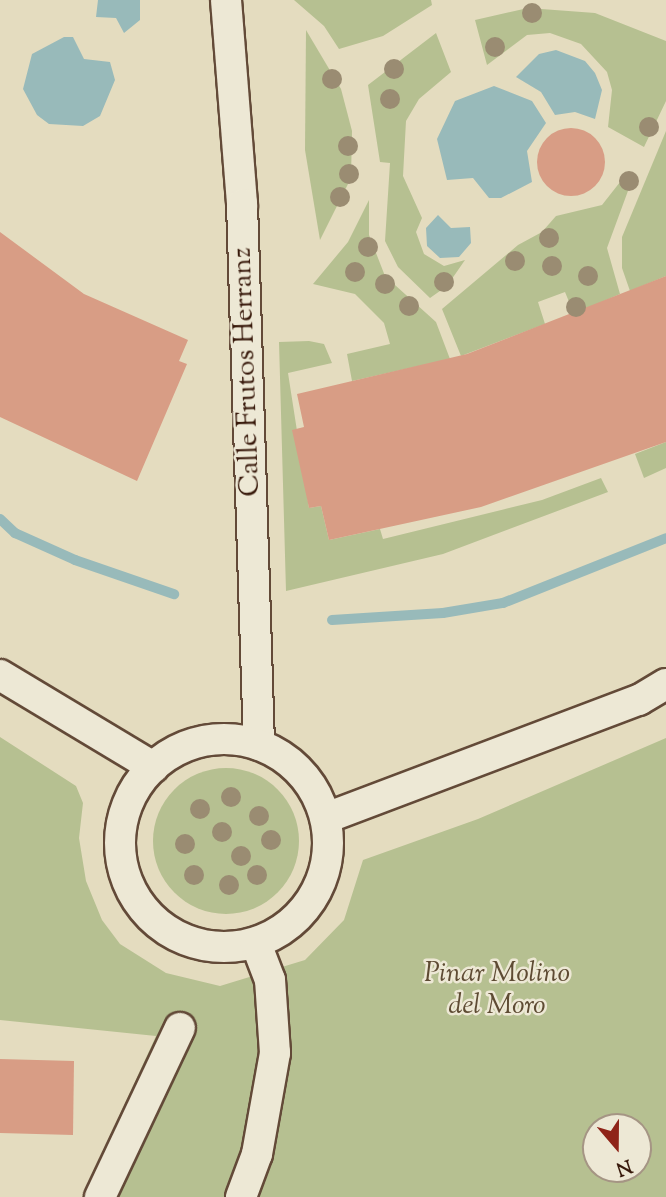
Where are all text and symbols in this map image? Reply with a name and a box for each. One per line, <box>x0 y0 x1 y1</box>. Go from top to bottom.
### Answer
street label: Calle Frutos Herranz <box>226 247 268 497</box>
park label: Pinar Molino del Moro <box>424 957 570 1023</box>
north arrow <box>582 1113 652 1183</box>
text: N <box>612 1151 635 1182</box>

